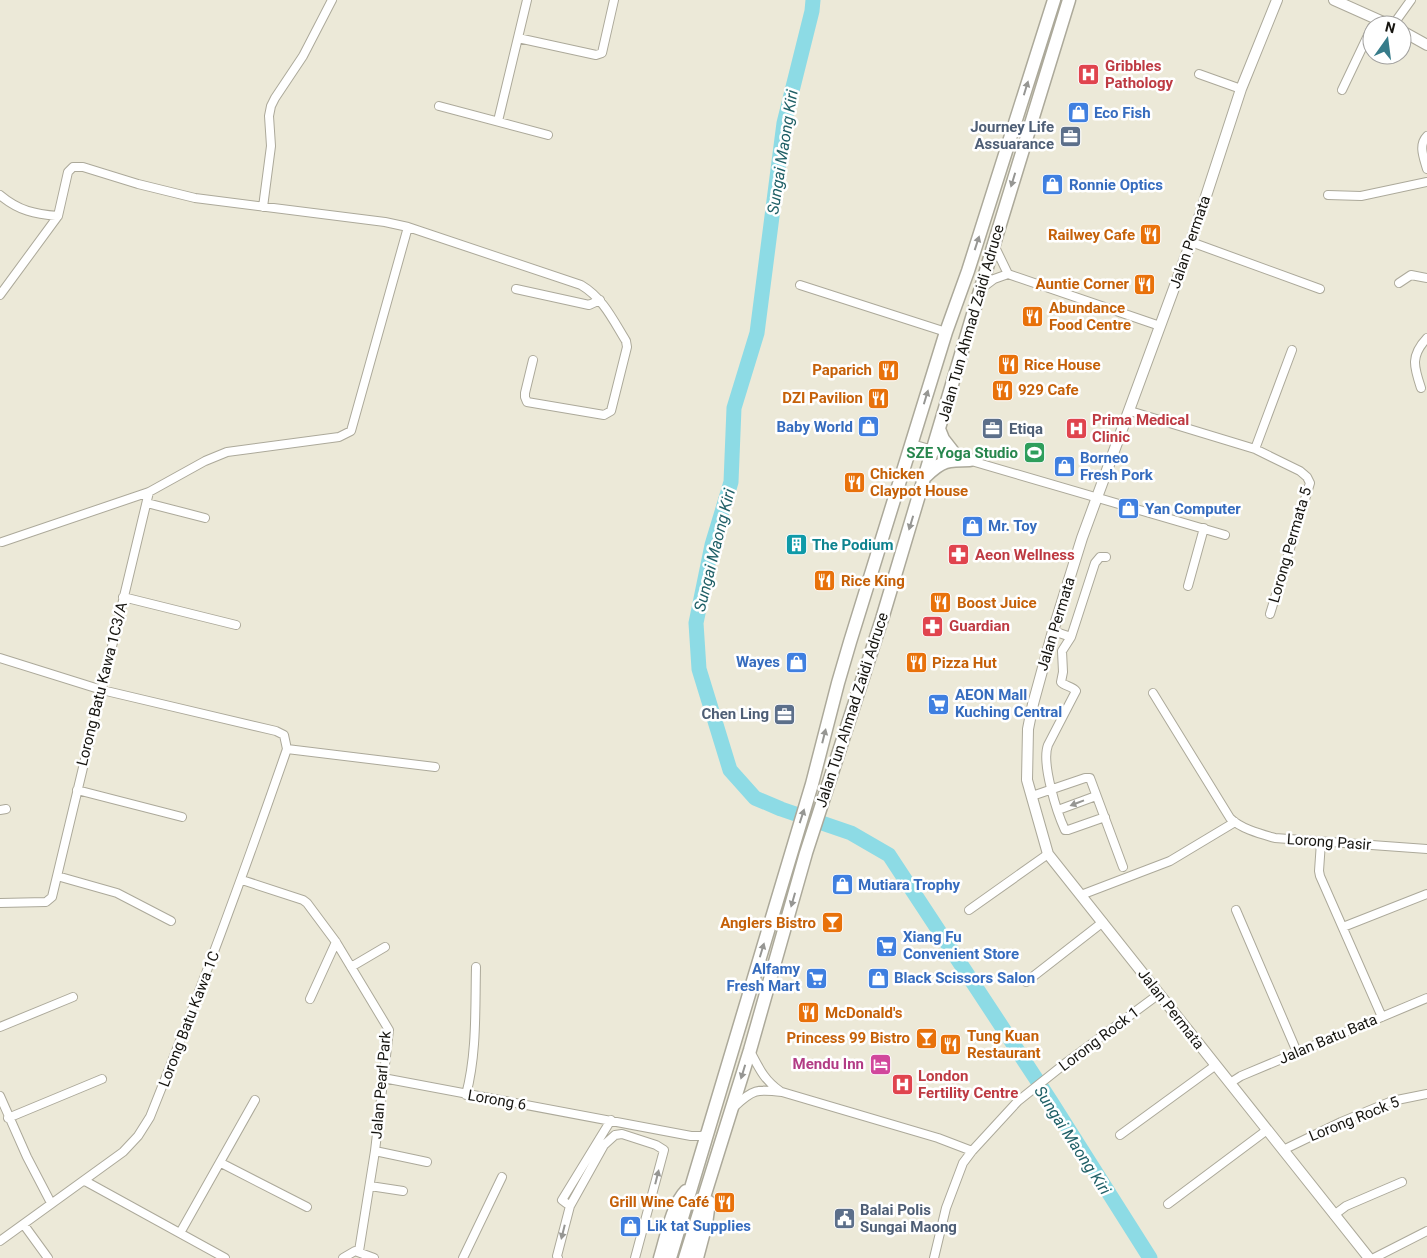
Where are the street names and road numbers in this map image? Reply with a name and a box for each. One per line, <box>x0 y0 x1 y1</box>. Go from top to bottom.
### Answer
street label: Jalan Permata <box>1166 193 1214 291</box>
street label: Jalan Tun Ahmad Zaidi Adruce <box>934 222 1008 424</box>
street label: Lorong Permata 5 <box>1265 485 1315 605</box>
street label: Jalan Permata <box>1033 575 1079 673</box>
street label: Lorong Batu Kawa 1C3/A <box>73 600 131 768</box>
street label: Jalan Tun Ahmad Zaidi Adruce <box>812 610 892 810</box>
street label: Lorong Pasir <box>1286 830 1372 854</box>
street label: Lorong Batu Kawa 1C <box>155 948 223 1089</box>
street label: Jalan Permata <box>1134 965 1208 1053</box>
street label: Lorong Rock 1 <box>1055 1003 1143 1075</box>
street label: Jalan Batu Bata <box>1276 1010 1380 1068</box>
street label: Jalan Pearl Park <box>367 1030 395 1140</box>
street label: Lorong 6 <box>466 1086 528 1114</box>
street label: Lorong Rock 5 <box>1306 1093 1402 1145</box>

